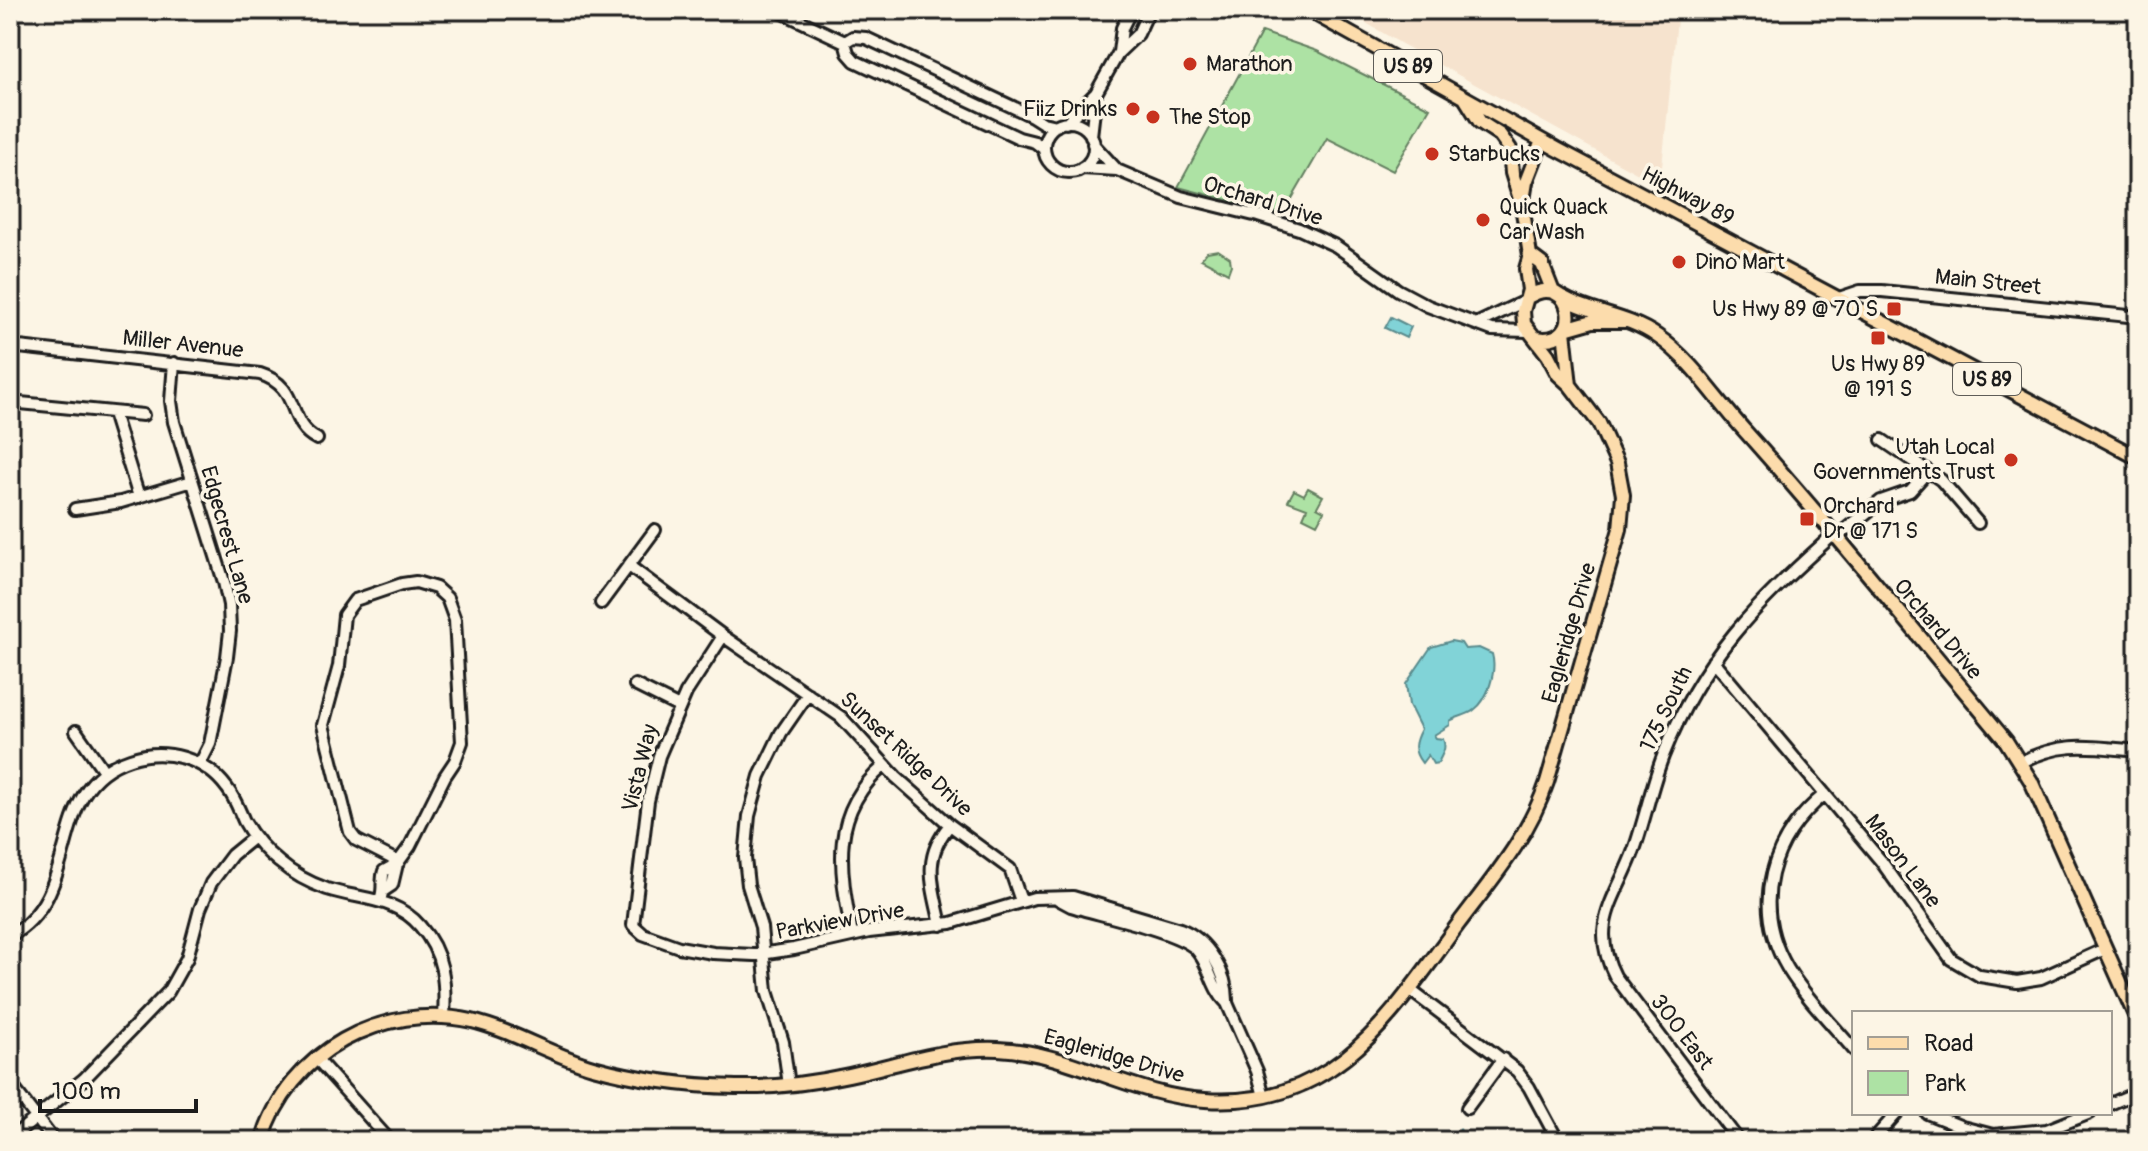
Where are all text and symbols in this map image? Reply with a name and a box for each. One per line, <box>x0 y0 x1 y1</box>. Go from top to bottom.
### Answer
place label: Marathon <box>1206 50 1293 78</box>
road number: US 89 <box>1374 50 1442 82</box>
marker: Marathon <box>1181 55 1199 73</box>
place label: Fiiz Drinks <box>1023 95 1117 123</box>
marker: Fiiz Drinks <box>1124 100 1142 118</box>
place label: The Stop <box>1169 103 1251 131</box>
marker: The Stop <box>1144 108 1162 126</box>
place label: Starbucks <box>1448 140 1540 168</box>
marker: Starbucks <box>1423 145 1441 163</box>
street label: Highway 89 <box>1637 160 1739 232</box>
street label: Orchard Drive <box>1200 170 1326 232</box>
place label: Quick Quack Car Wash <box>1499 193 1608 246</box>
marker: Quick Quack Car Wash <box>1474 211 1492 229</box>
place label: Dino Mart <box>1695 248 1785 276</box>
marker: Dino Mart <box>1670 253 1688 271</box>
street label: Main Street <box>1933 263 2043 302</box>
place label: Us Hwy 89 @ 70 S <box>1712 295 1878 323</box>
marker: Us Hwy 89 @ 70 S <box>1885 300 1903 318</box>
street label: Miller Avenue <box>121 324 245 364</box>
marker: Us Hwy 89 @ 191 S <box>1869 329 1887 347</box>
place label: Us Hwy 89 @ 191 S <box>1831 350 1925 403</box>
road number: US 89 <box>1953 363 2021 395</box>
place label: Utah Local Governments Trust <box>1813 433 1995 486</box>
marker: Utah Local Governments Trust <box>2002 451 2020 469</box>
street label: Edgecrest Lane <box>194 463 260 607</box>
place label: Orchard Dr @ 171 S <box>1823 492 1918 545</box>
marker: Orchard Dr @ 171 S <box>1798 510 1816 528</box>
street label: Eagleridge Drive <box>1536 559 1602 706</box>
street label: Orchard Drive <box>1888 573 1989 685</box>
street label: 175 South <box>1633 662 1699 756</box>
street label: Sunset Ridge Drive <box>834 685 978 823</box>
street label: Vista Way <box>616 721 664 815</box>
street label: Mason Lane <box>1859 809 1947 913</box>
street label: Parkview Drive <box>774 896 906 946</box>
street label: 300 East <box>1644 989 1720 1075</box>
legend <box>1852 1011 2112 1115</box>
street label: Eagleridge Drive <box>1041 1023 1188 1089</box>
text: Road <box>1924 1029 1974 1058</box>
scale bar <box>40 1063 196 1113</box>
text: Park <box>1924 1069 1966 1098</box>
text: 100 m <box>52 1077 121 1106</box>

